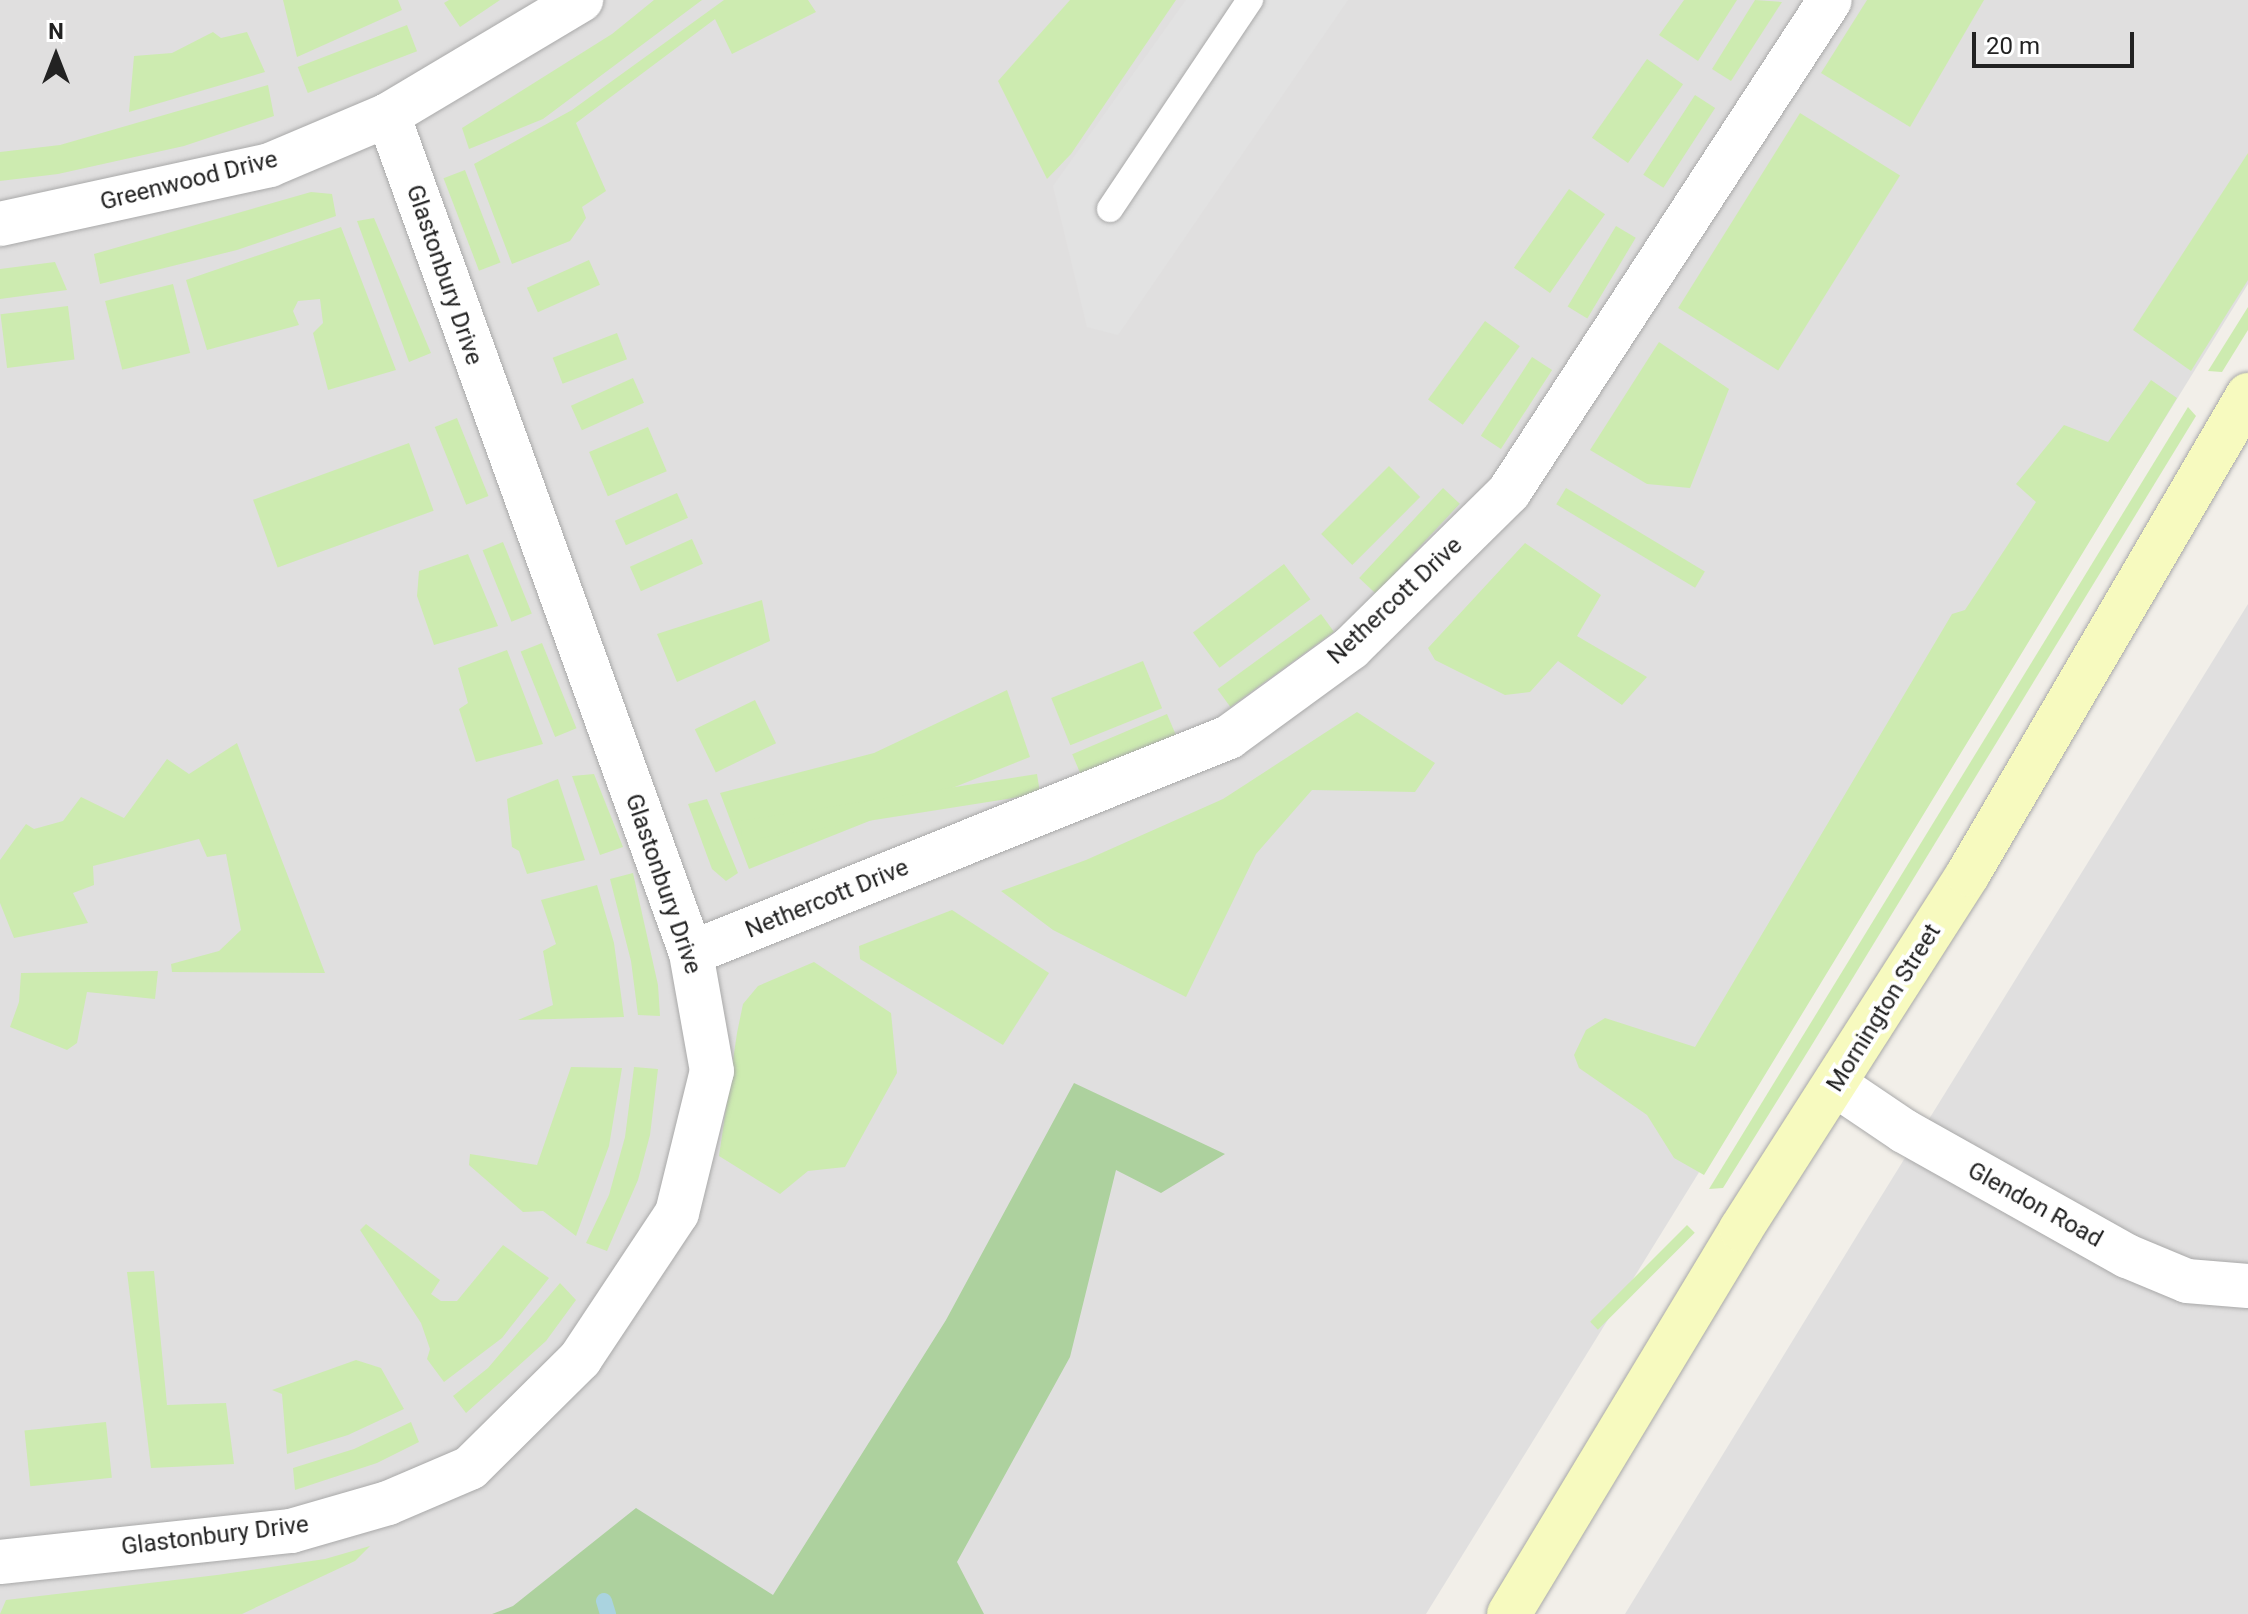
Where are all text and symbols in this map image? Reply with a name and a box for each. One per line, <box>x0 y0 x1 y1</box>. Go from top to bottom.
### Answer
north arrow <box>16 16 96 96</box>
scale bar <box>1976 16 2138 66</box>
text: N <box>48 19 64 44</box>
text: 20 m <box>1986 32 2040 60</box>
street label: Greenwood Drive <box>97 145 281 217</box>
street label: Glastonbury Drive <box>400 181 488 369</box>
street label: Nethercott Drive <box>1322 531 1468 671</box>
street label: Glastonbury Drive <box>619 790 707 978</box>
street label: Nethercott Drive <box>741 853 913 945</box>
street label: Mornington Street <box>1821 919 1947 1097</box>
street label: Glendon Road <box>1963 1156 2107 1254</box>
street label: Glastonbury Drive <box>120 1510 310 1562</box>

